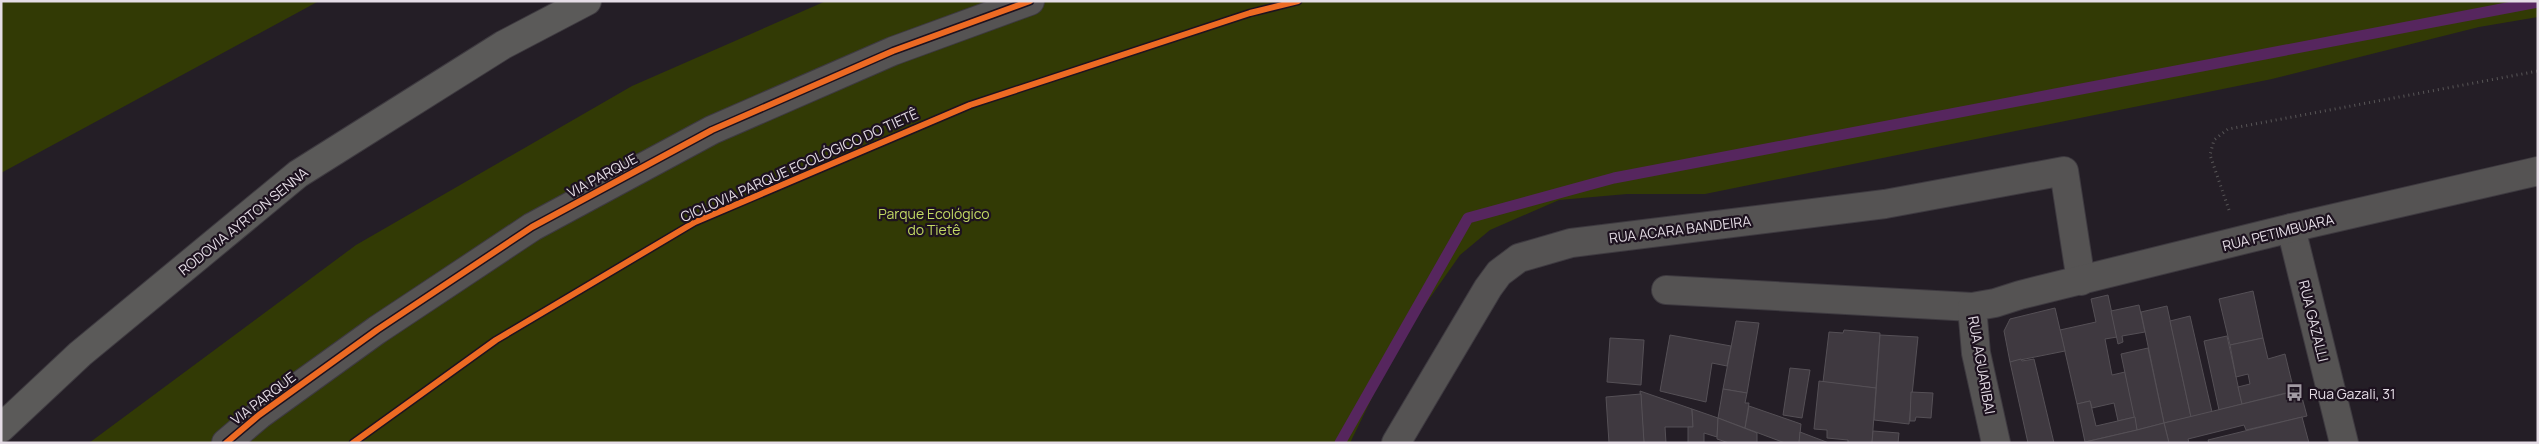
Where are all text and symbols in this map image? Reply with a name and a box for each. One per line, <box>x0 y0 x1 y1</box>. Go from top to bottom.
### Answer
street label: CICLOVIA PARQUE ECOLÓGICO DO TIETÊ <box>677 104 921 226</box>
street label: VIA PARQUE <box>564 149 640 201</box>
street label: RODOVIA AYRTON SENNA <box>174 163 312 279</box>
park label: Parque Ecológico do Tietê <box>878 204 990 239</box>
street label: RUA PETIMBUARA <box>2220 209 2336 255</box>
street label: RUA ACARA BANDEIRA <box>1608 211 1752 247</box>
street label: RUA GAZALLI <box>2295 278 2333 364</box>
street label: RUA AGUARIBAI <box>1964 314 2000 416</box>
street label: VIA PARQUE <box>227 367 299 429</box>
bus stop icon: Rua Gazali, 31 <box>2285 383 2305 403</box>
place label: Rua Gazali, 31 <box>2309 384 2395 403</box>

